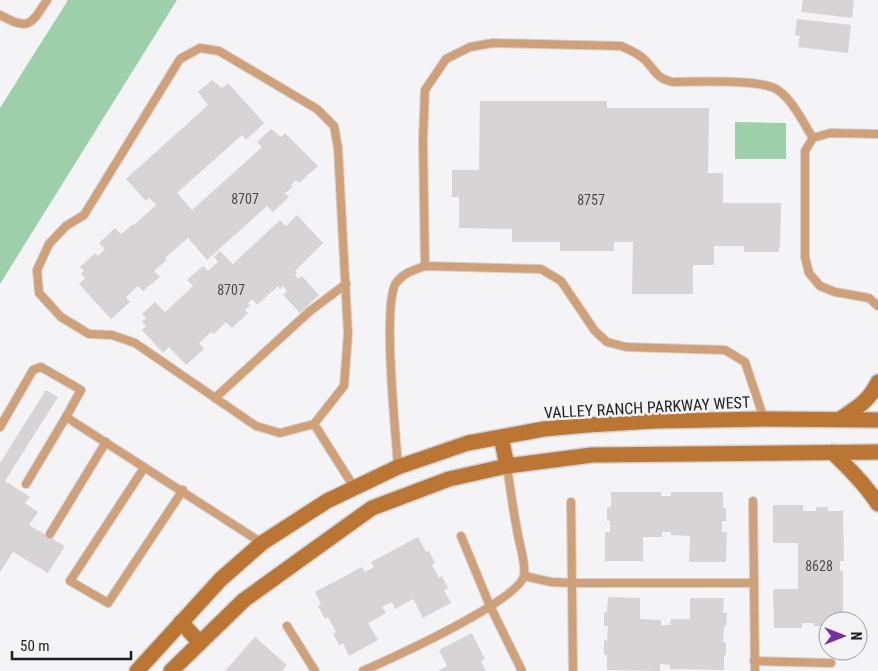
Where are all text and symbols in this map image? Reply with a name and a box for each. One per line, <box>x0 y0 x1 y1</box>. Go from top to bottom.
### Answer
house number: 8707 <box>231 191 259 207</box>
house number: 8757 <box>577 192 605 208</box>
house number: 8707 <box>217 282 245 298</box>
street label: VALLEY RANCH PARKWAY WEST <box>543 393 751 422</box>
house number: 8628 <box>805 558 833 574</box>
north arrow <box>818 611 868 661</box>
scale bar <box>12 628 131 660</box>
text: N <box>848 632 864 640</box>
text: 50 m <box>20 637 50 655</box>

